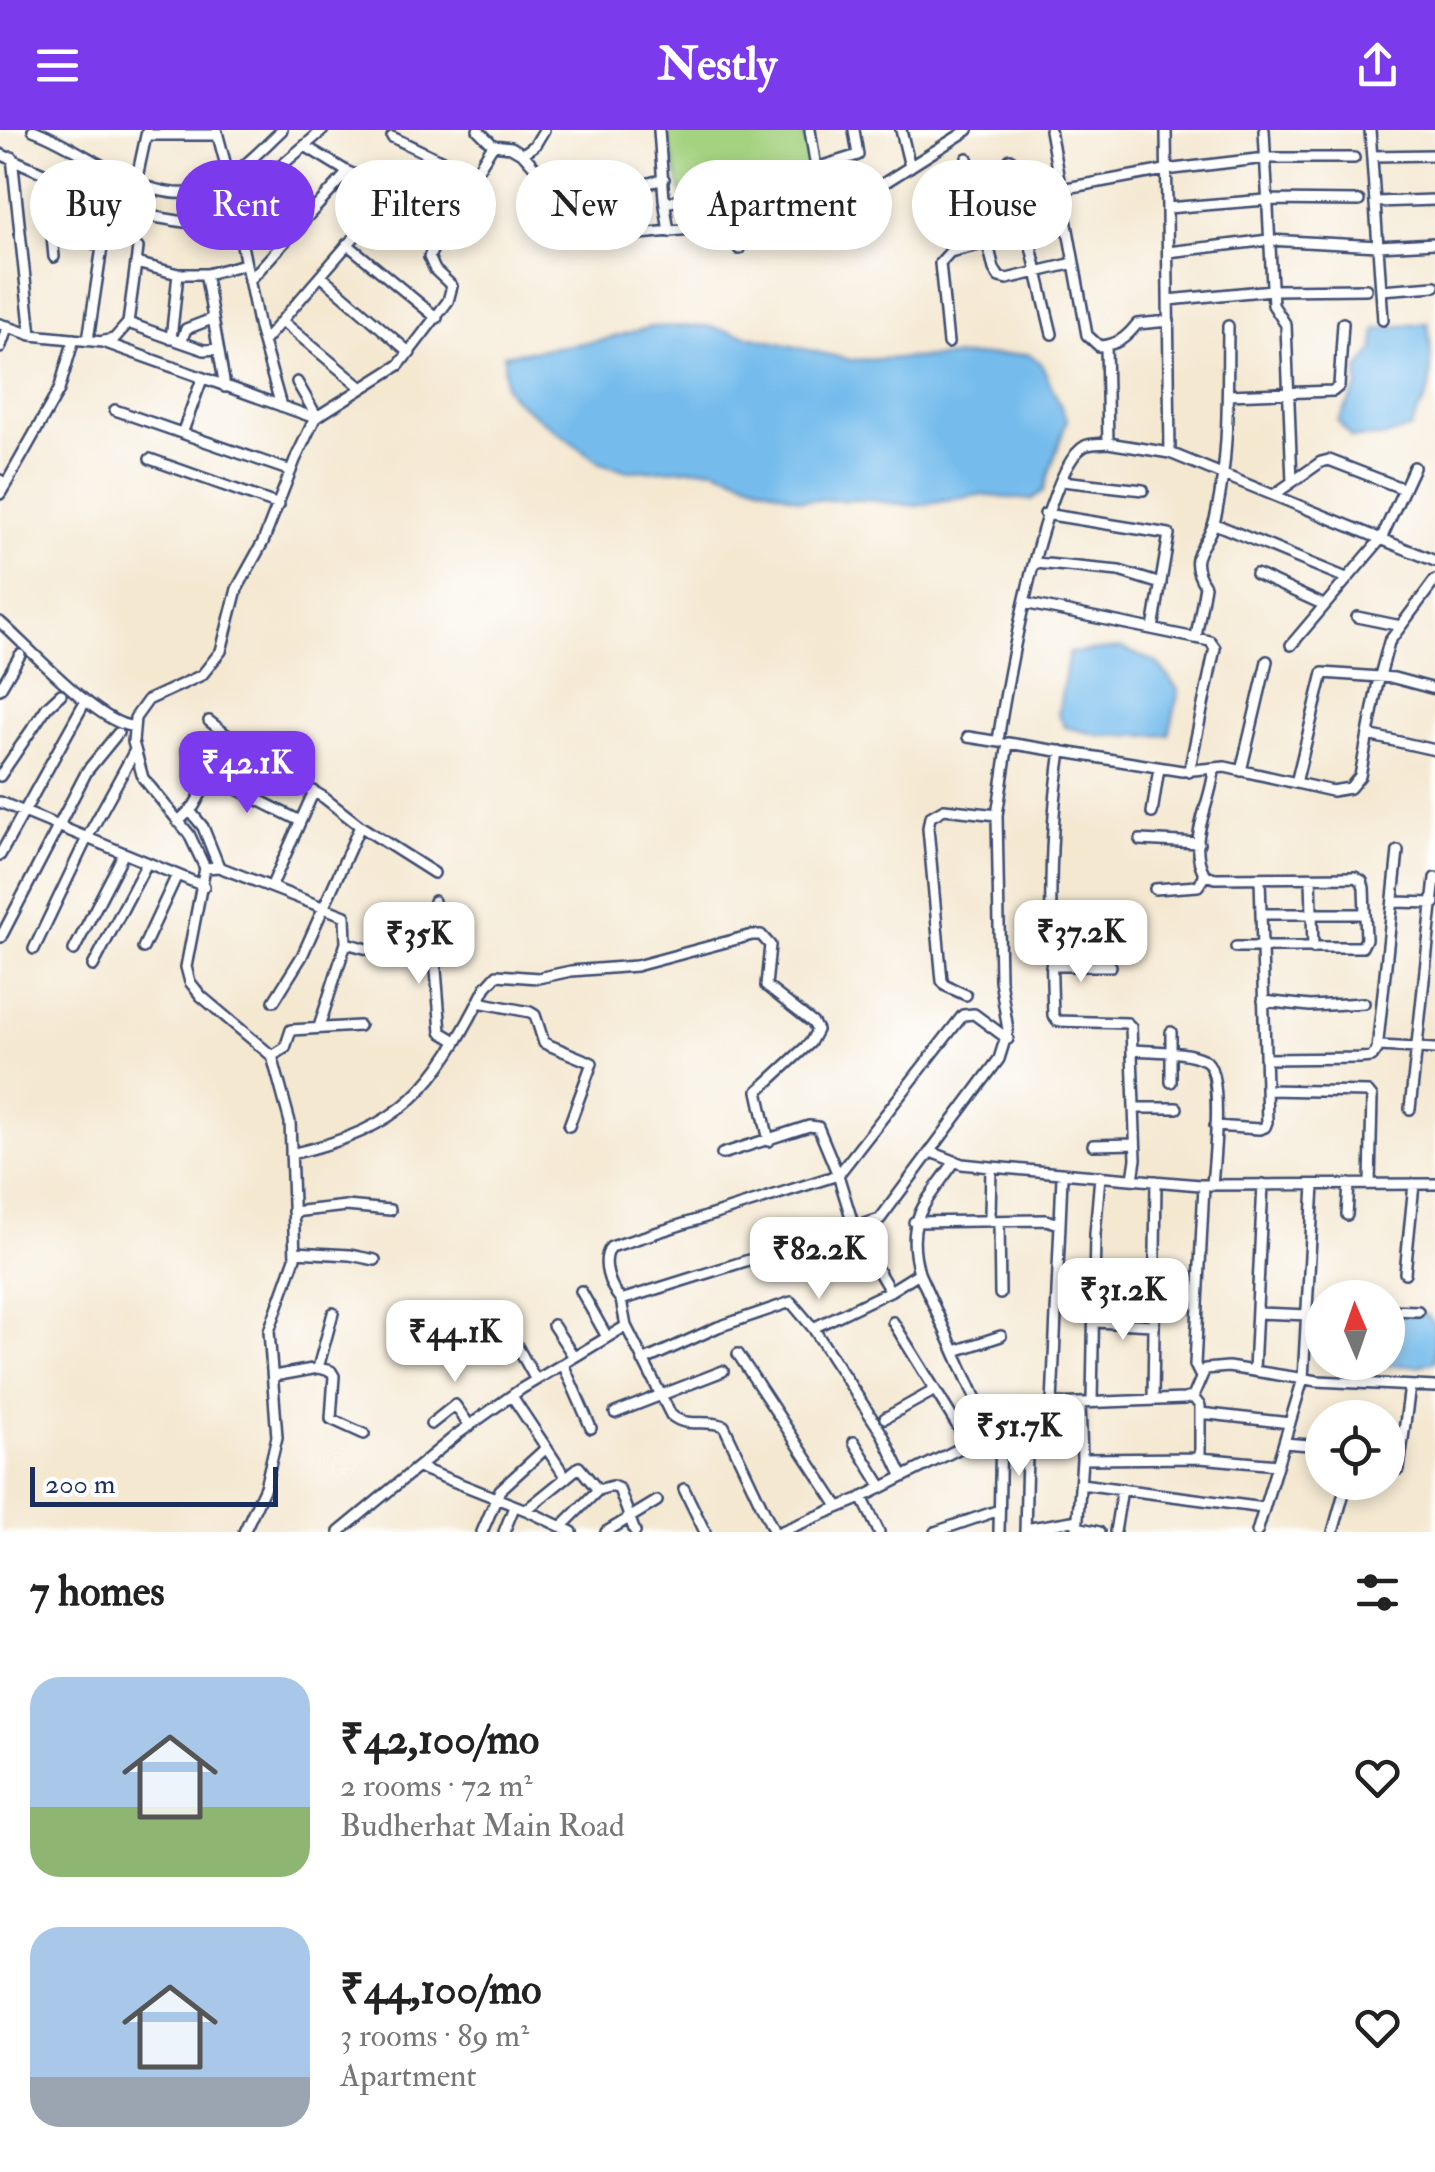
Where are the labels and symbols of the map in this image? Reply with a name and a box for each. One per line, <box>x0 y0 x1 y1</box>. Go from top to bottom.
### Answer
pin: ₹42.1K <box>166 731 328 816</box>
pin: ₹37.2K <box>1000 900 1162 985</box>
pin: ₹35K <box>360 902 478 987</box>
pin: ₹82.2K <box>738 1217 900 1302</box>
pin: ₹31.2K <box>1042 1258 1204 1343</box>
north arrow <box>1305 1280 1405 1380</box>
pin: ₹44.1K <box>374 1300 536 1385</box>
pin: ₹51.7K <box>938 1394 1100 1479</box>
scale bar <box>30 1462 278 1506</box>

